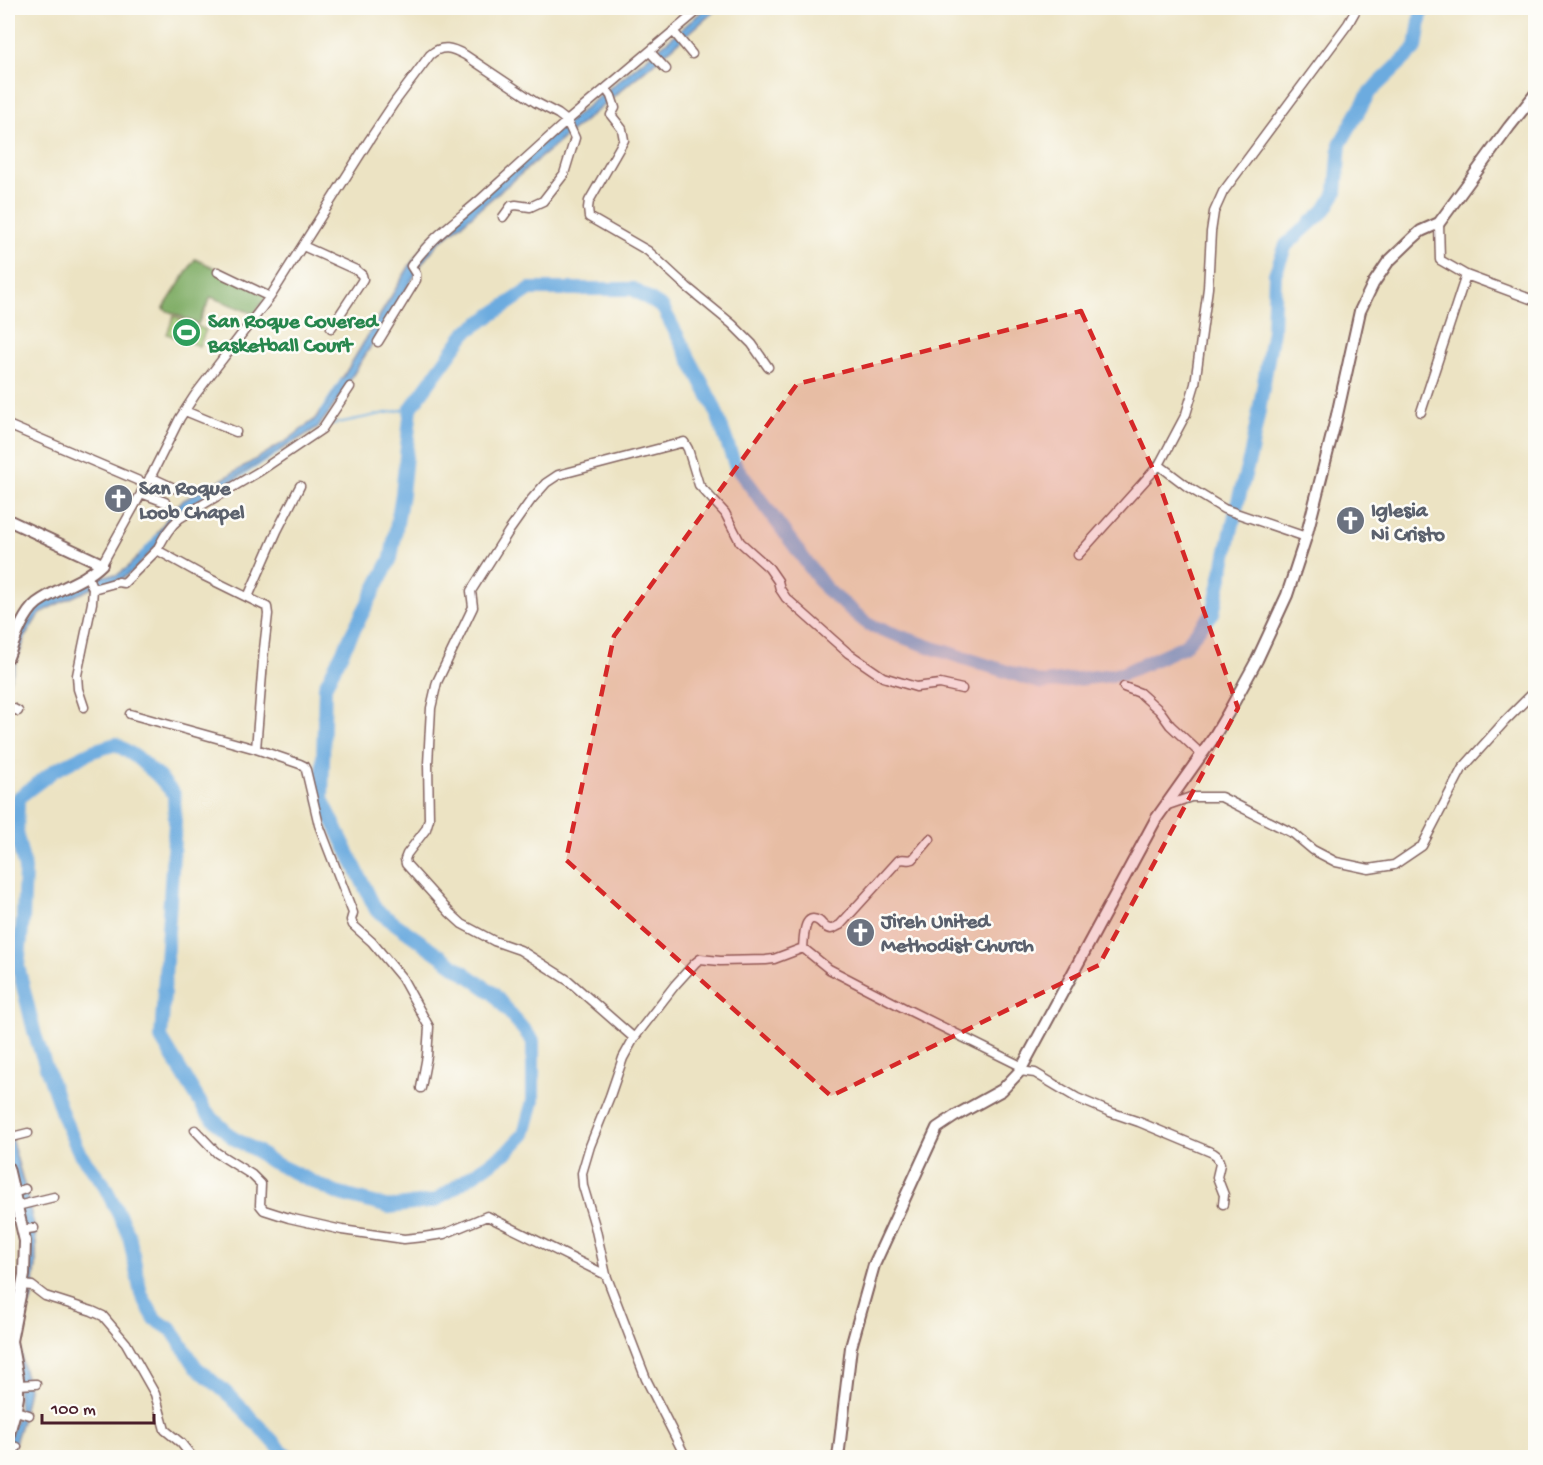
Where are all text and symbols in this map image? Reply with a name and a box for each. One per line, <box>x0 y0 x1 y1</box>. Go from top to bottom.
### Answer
place label: San Roque Covered Basketball Court <box>207 311 380 360</box>
sports icon: San Roque Covered Basketball Court <box>171 316 203 348</box>
place label: San Roque Loob Chapel <box>139 478 245 527</box>
church icon: San Roque Loob Chapel <box>102 483 134 515</box>
place label: Iglesia Ni Cristo <box>1371 500 1445 549</box>
church icon: Iglesia Ni Cristo <box>1334 505 1366 537</box>
place label: Jireh United Methodist Church <box>880 911 1034 960</box>
church icon: Jireh United Methodist Church <box>844 916 876 948</box>
scale bar <box>42 1387 154 1425</box>
text: 100 m <box>50 1400 96 1421</box>

